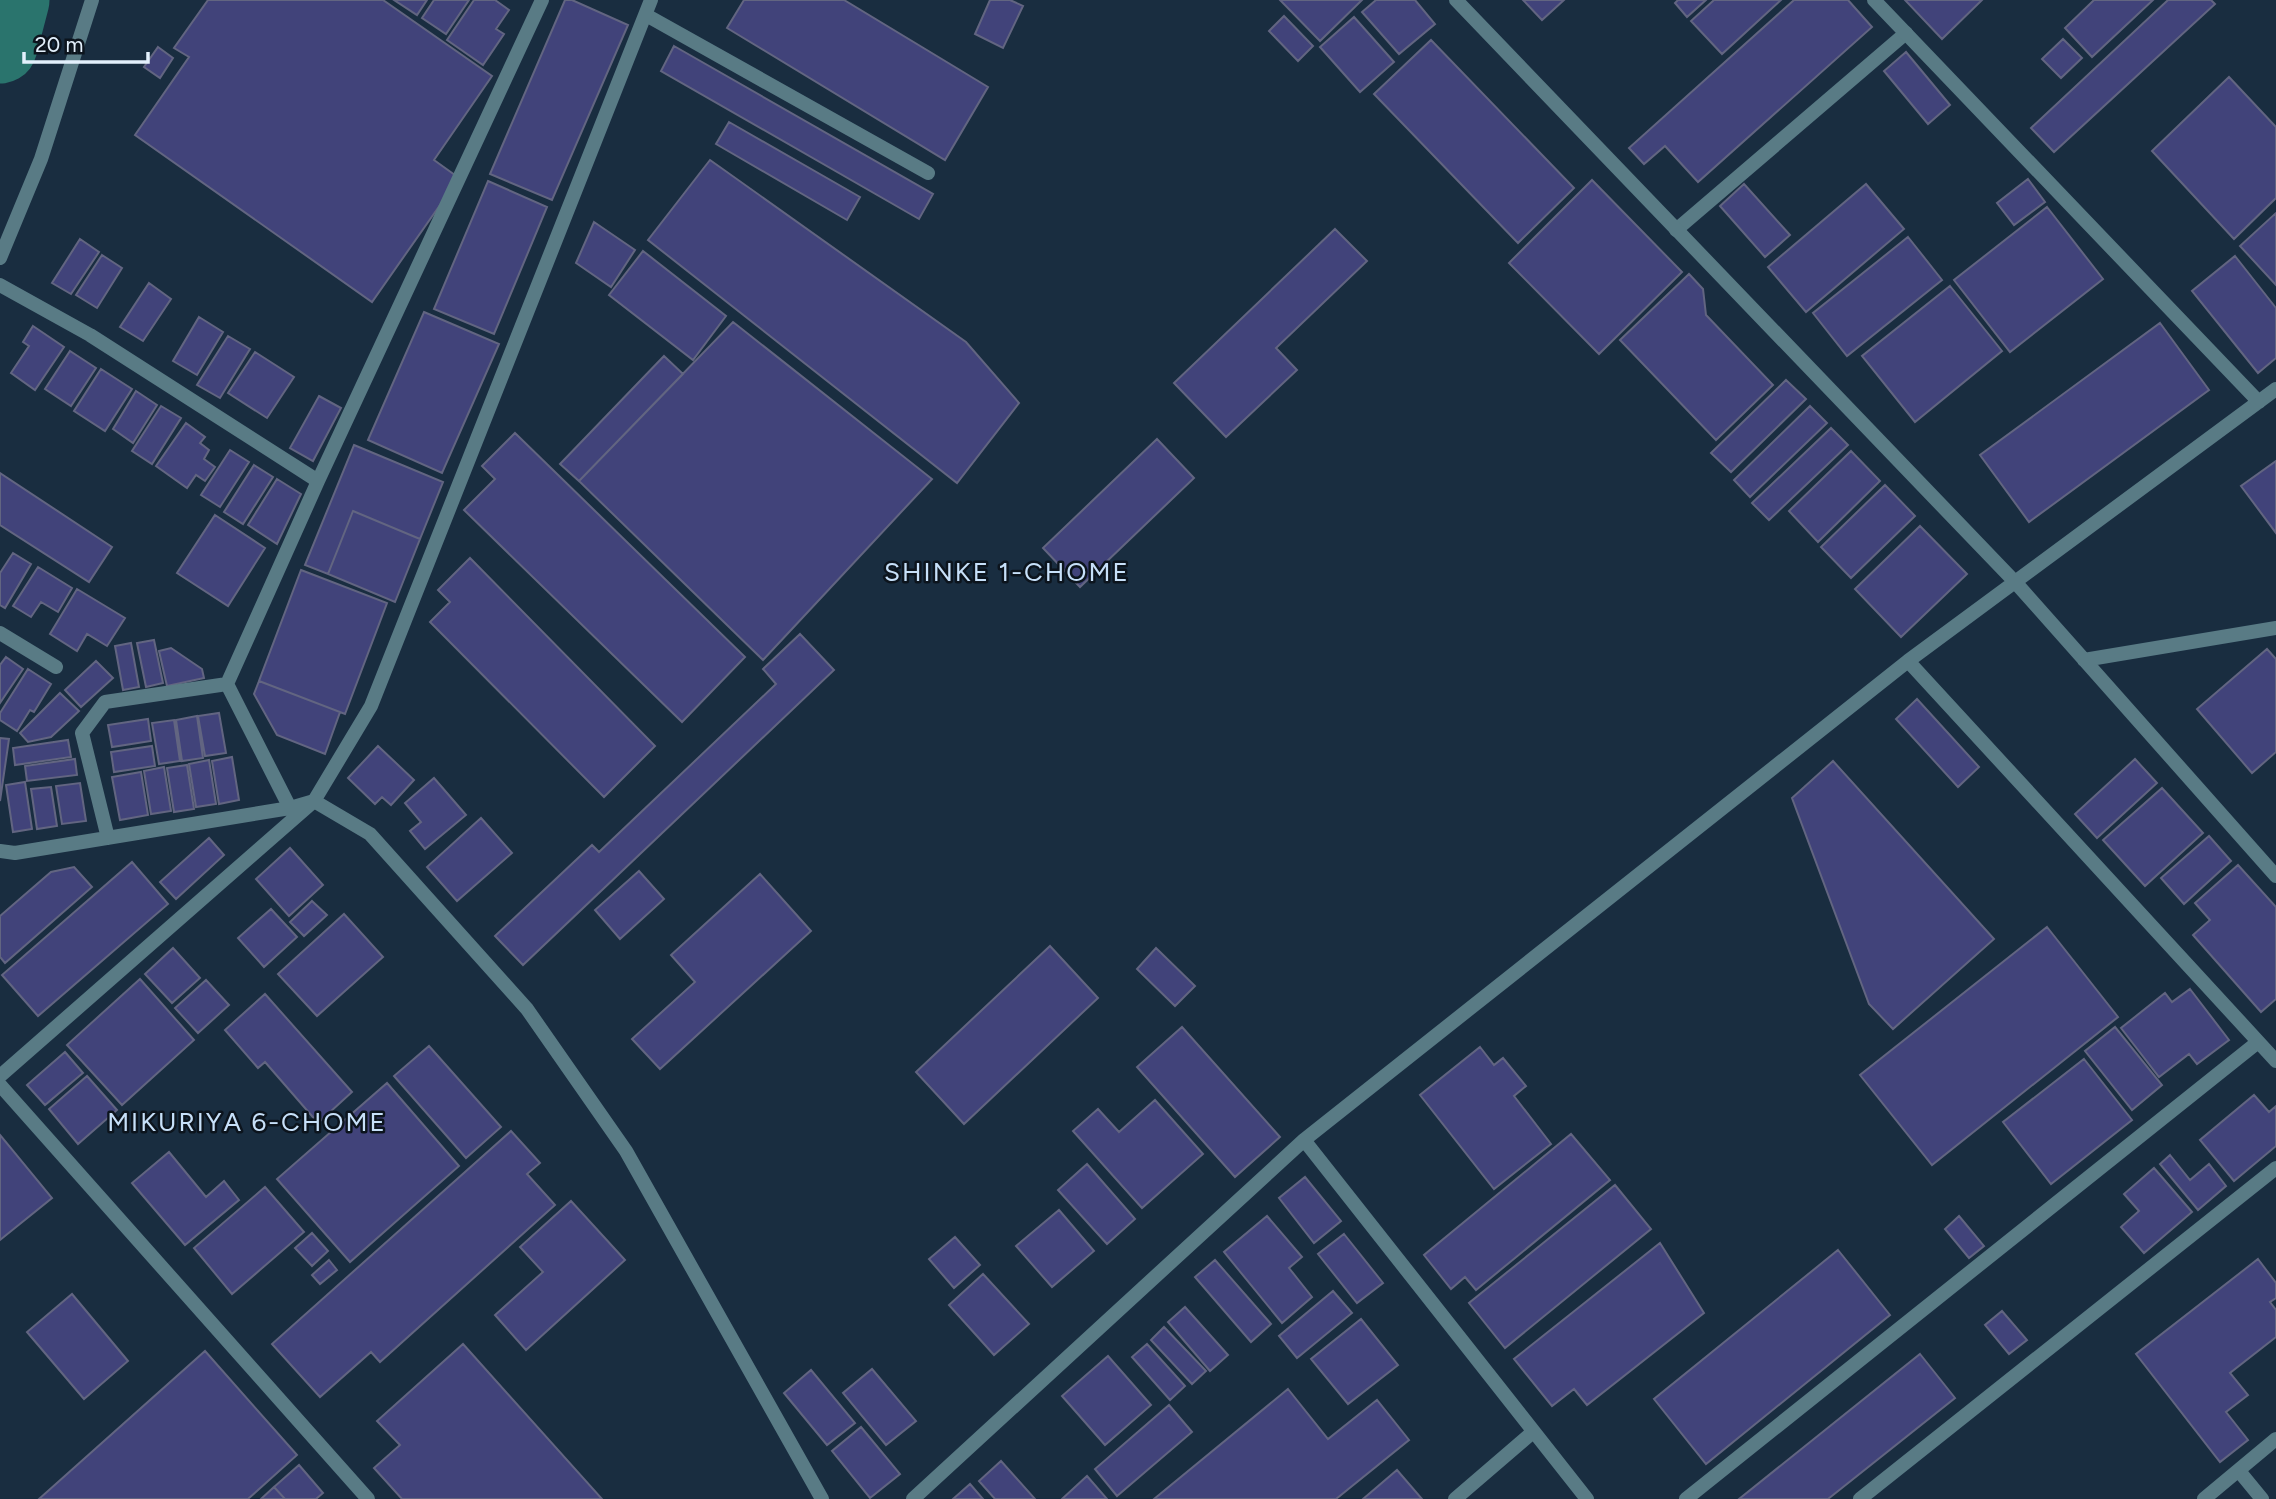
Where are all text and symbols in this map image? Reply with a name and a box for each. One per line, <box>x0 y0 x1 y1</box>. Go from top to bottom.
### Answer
scale bar <box>24 21 149 65</box>
text: 20 m <box>35 32 83 57</box>
district label: SHINKE 1-CHOME <box>884 556 1130 588</box>
district label: MIKURIYA 6-CHOME <box>107 1106 387 1138</box>

